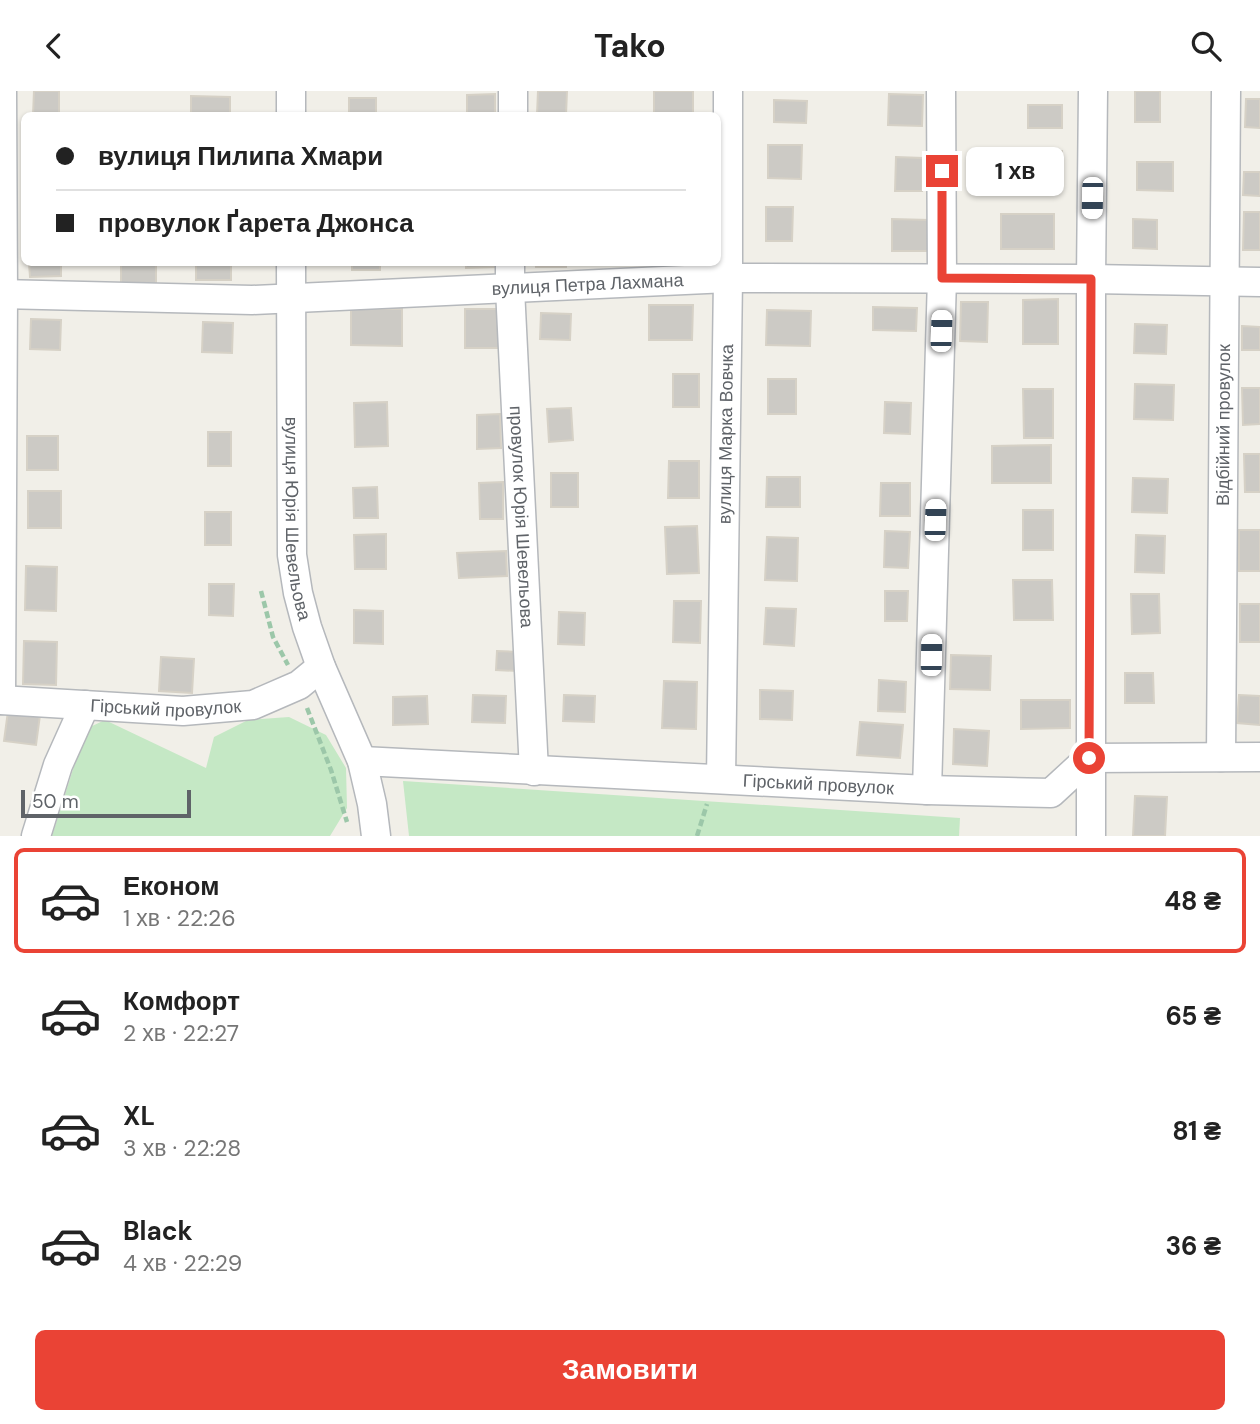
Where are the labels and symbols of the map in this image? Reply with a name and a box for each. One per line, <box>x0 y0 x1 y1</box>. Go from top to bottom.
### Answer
callout: 1 хв <box>967 147 1064 195</box>
route end <box>926 155 958 187</box>
car <box>1082 177 1103 219</box>
street label: вулиця Петра Лахмана <box>491 268 685 301</box>
car <box>930 310 953 352</box>
street label: вулиця Марка Вовчка <box>713 343 739 524</box>
street label: Відбійний провулок <box>1211 344 1236 506</box>
street label: провулок Юрія Шевельова <box>504 405 539 629</box>
street label: вулиця Юрія Шевельова <box>280 417 317 624</box>
car <box>924 499 947 541</box>
car <box>921 634 942 676</box>
street label: Гірський провулок <box>90 693 242 723</box>
route start <box>1073 742 1105 774</box>
street label: Гірський провулок <box>742 769 895 800</box>
scale bar <box>21 787 191 819</box>

